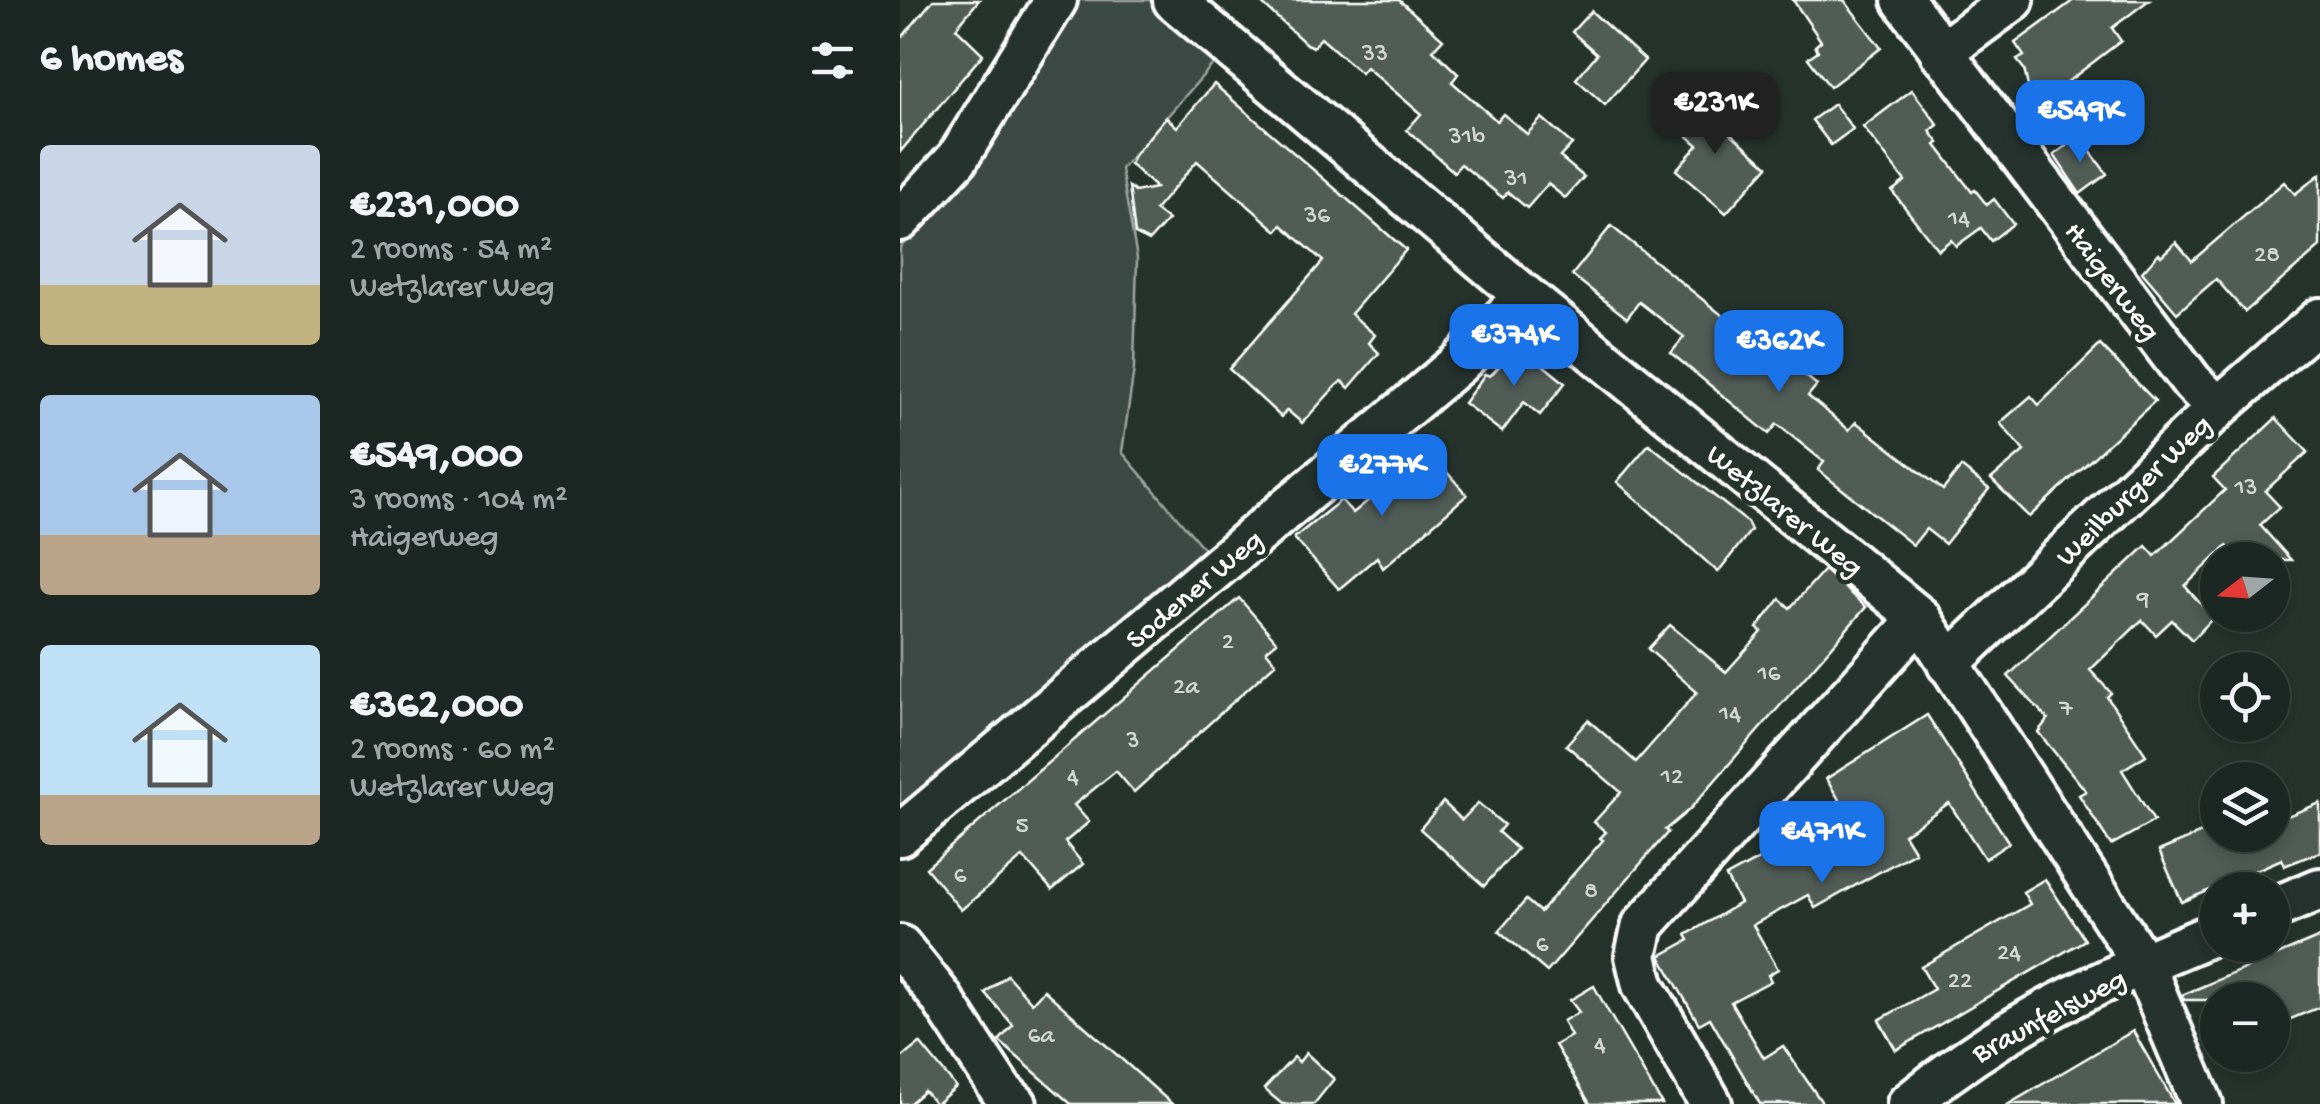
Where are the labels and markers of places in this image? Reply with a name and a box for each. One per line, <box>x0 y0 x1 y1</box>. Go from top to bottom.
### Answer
pin: €231K <box>1645 72 1785 157</box>
pin: €549K <box>2010 80 2150 165</box>
pin: €374K <box>1444 304 1584 389</box>
pin: €362K <box>1709 310 1849 395</box>
pin: €277K <box>1312 434 1452 519</box>
pin: €471K <box>1752 801 1892 886</box>

